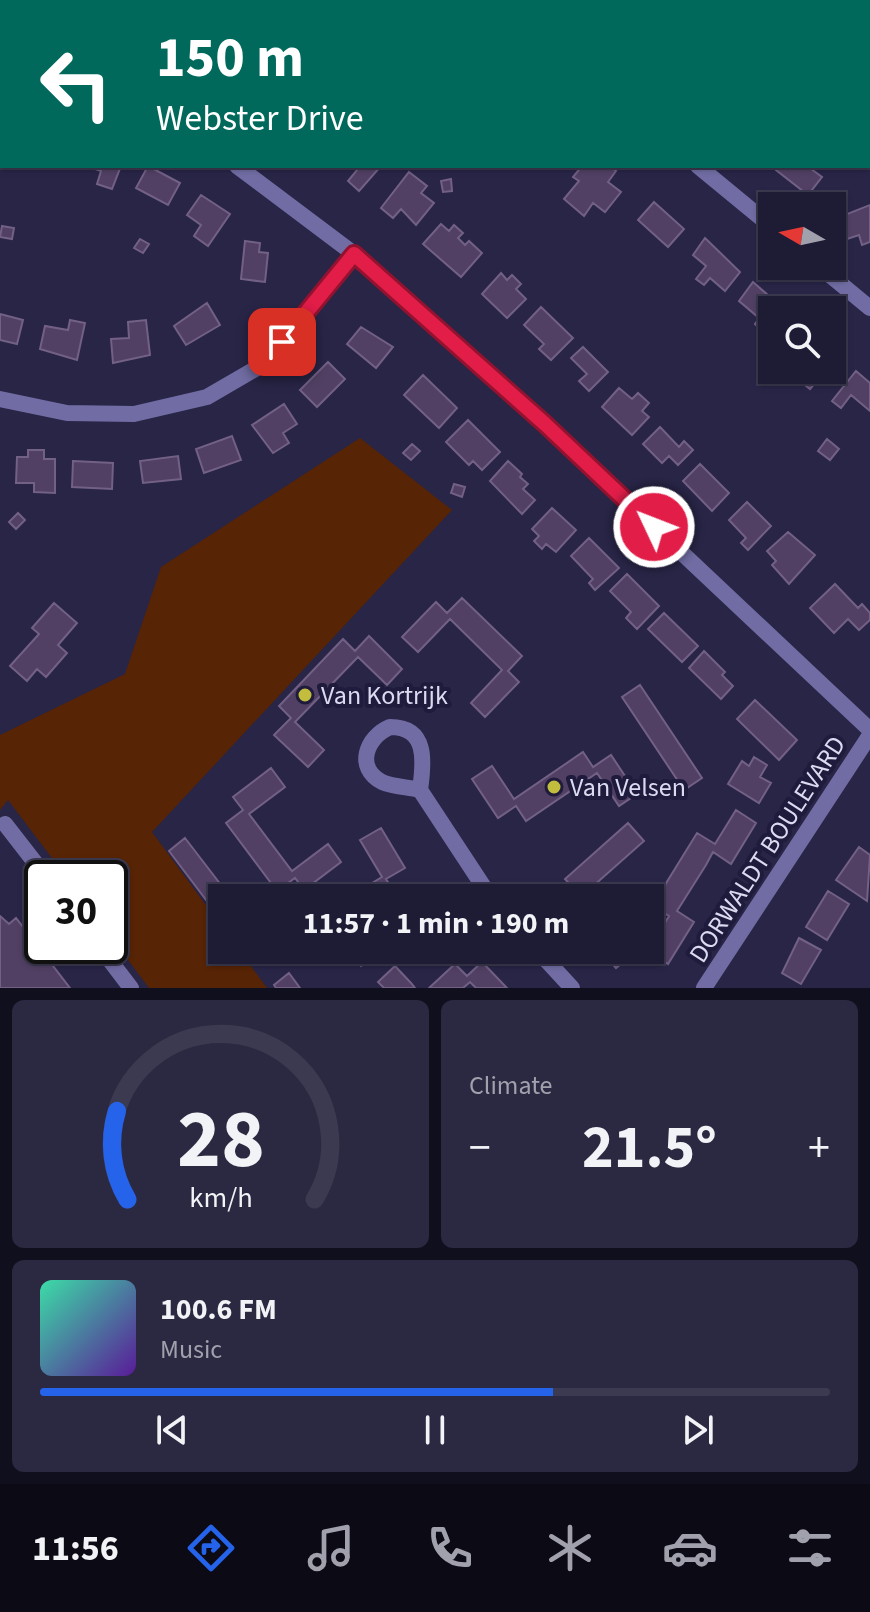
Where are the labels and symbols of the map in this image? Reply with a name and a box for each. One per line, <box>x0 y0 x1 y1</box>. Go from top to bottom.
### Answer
north arrow <box>758 192 846 280</box>
pin <box>248 308 316 376</box>
position arrow <box>612 485 696 569</box>
place label: Van Kortrijk <box>321 677 448 714</box>
marker: Van Kortrijk <box>296 686 314 704</box>
street label: DORWALDT BOULEVARD <box>680 729 855 970</box>
place label: Van Velsen <box>570 769 686 806</box>
marker: Van Velsen <box>545 778 563 796</box>
speed limit sign: 30 <box>24 860 128 964</box>

